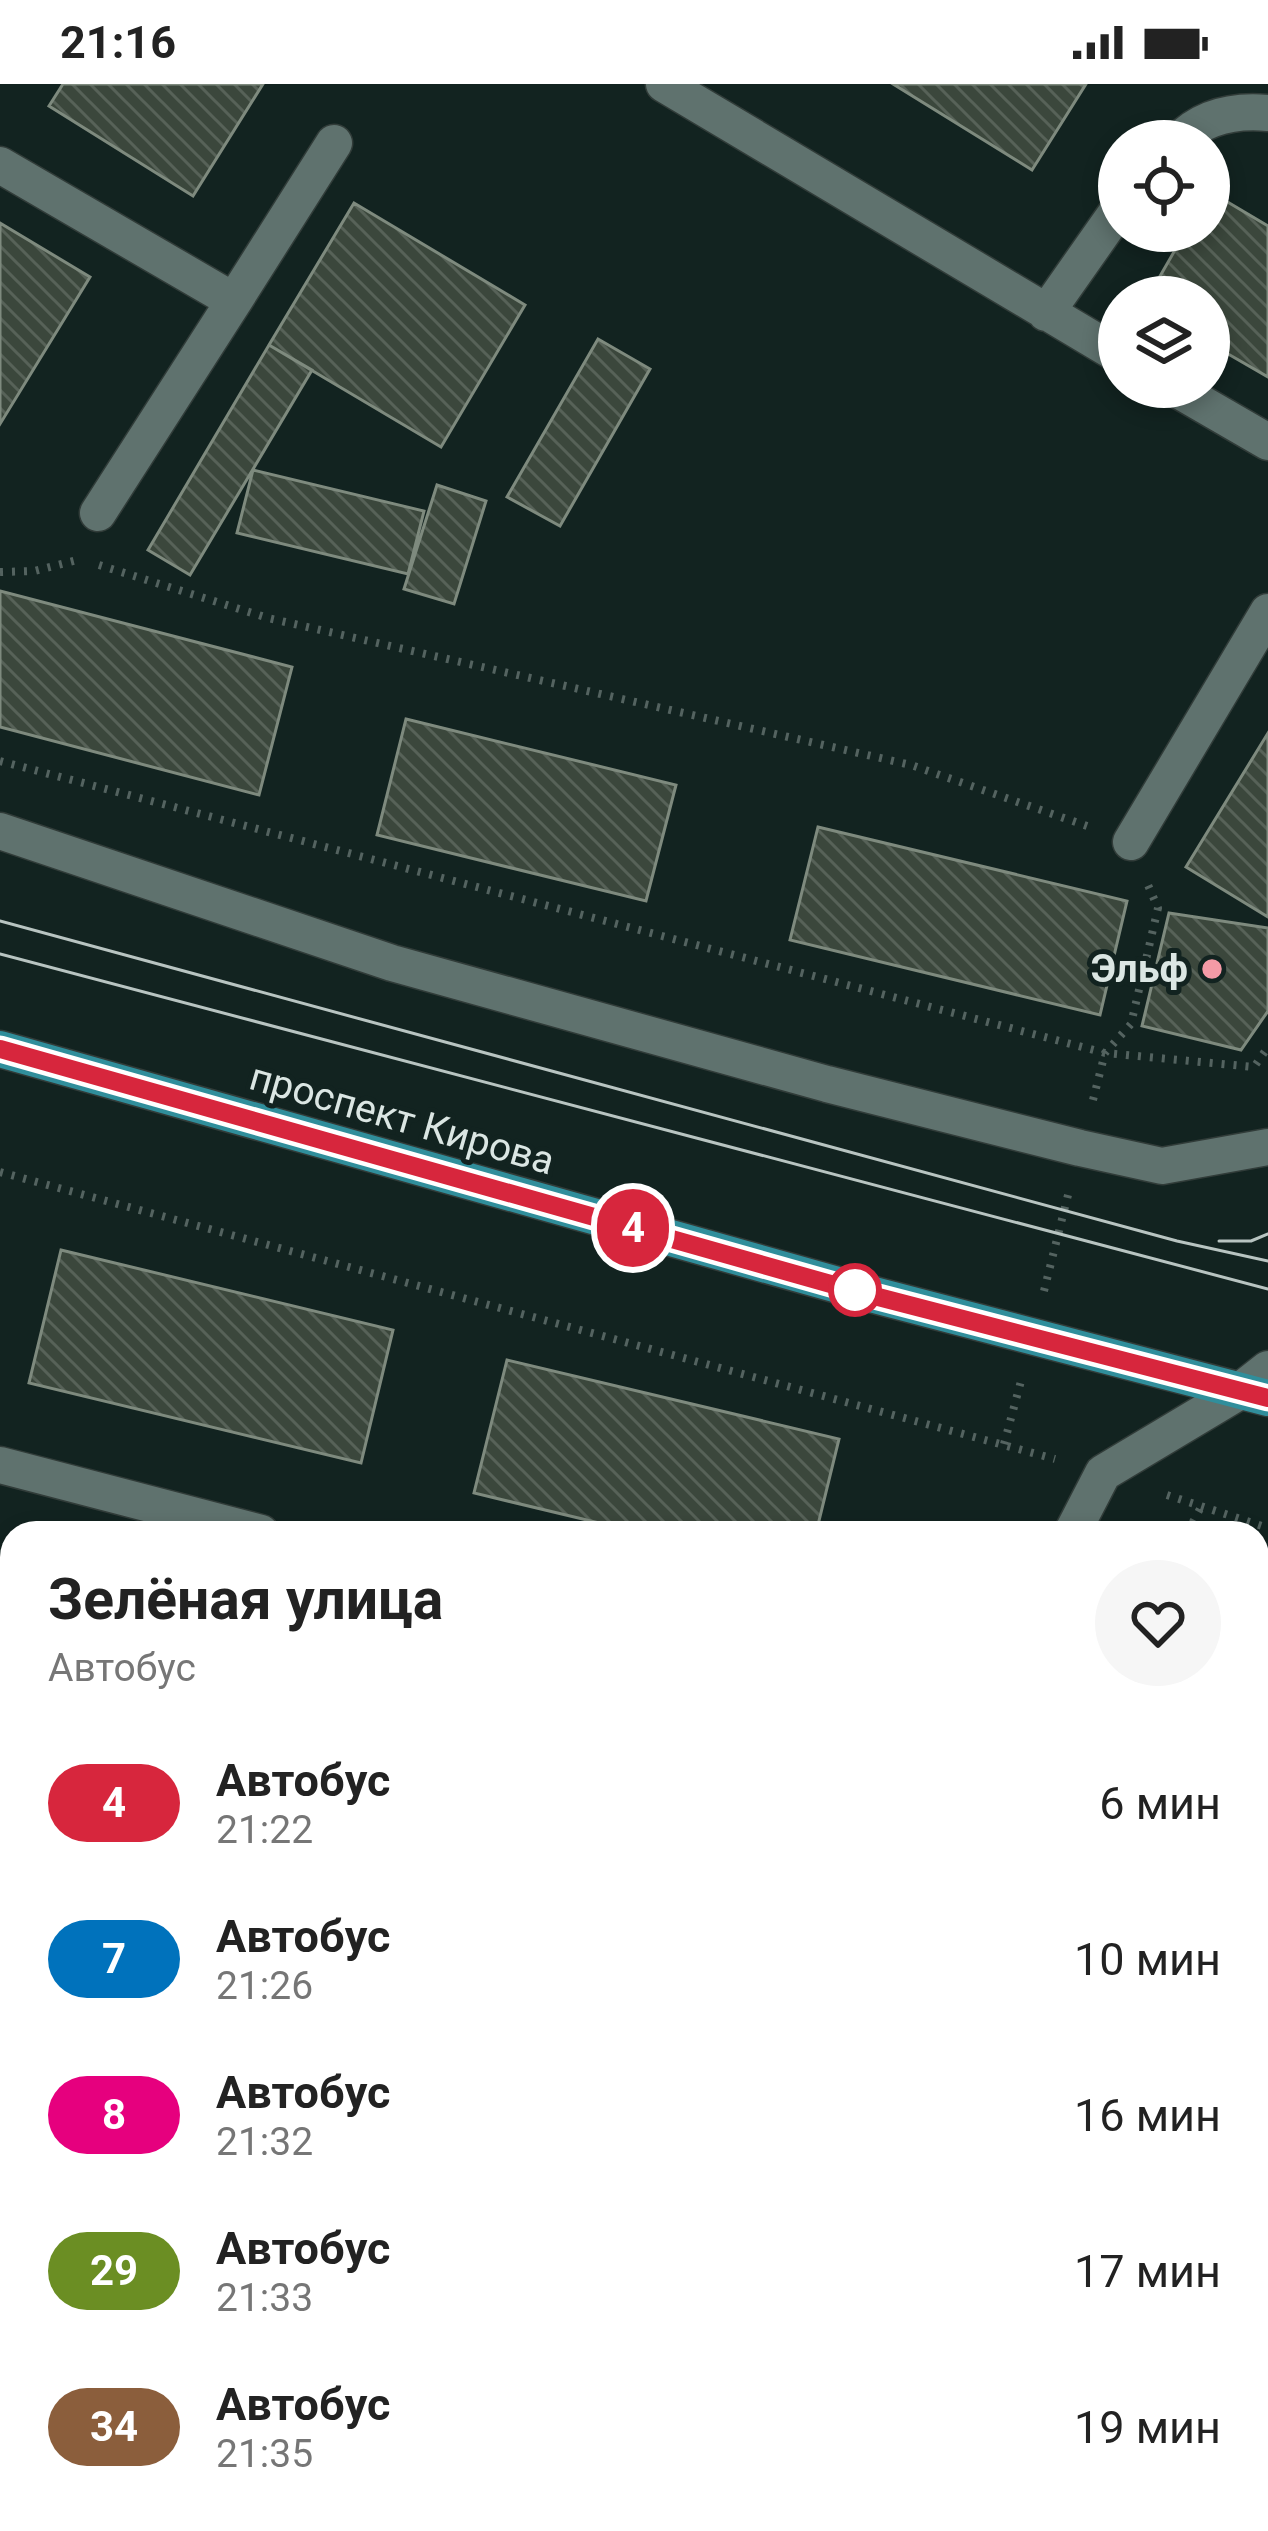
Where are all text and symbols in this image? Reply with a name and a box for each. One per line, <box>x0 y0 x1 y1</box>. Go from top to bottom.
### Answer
text: 21:16 <box>60 16 176 69</box>
map controls <box>1098 120 1230 408</box>
button: locate <box>1098 120 1230 252</box>
button: layers <box>1098 276 1230 408</box>
place label: Эльф <box>1091 946 1188 992</box>
marker: Эльф <box>1199 956 1225 982</box>
street label: проспект Кирова <box>244 1054 560 1184</box>
line badge: 4 <box>594 1189 672 1267</box>
text: 4 <box>621 1203 645 1252</box>
unlabelled marker <box>830 1265 880 1315</box>
button: heart <box>1095 1560 1221 1686</box>
text: Зелёная улица <box>48 1566 443 1633</box>
text: Автобус <box>48 1645 196 1691</box>
text: Автобус <box>216 1754 391 1807</box>
text: 6 мин <box>1099 1777 1221 1830</box>
text: 4 <box>102 1778 126 1827</box>
text: 21:22 <box>216 1807 313 1853</box>
text: Автобус <box>216 1910 391 1963</box>
text: 10 мин <box>1074 1933 1221 1986</box>
text: 7 <box>102 1934 126 1983</box>
text: 21:26 <box>216 1963 313 2009</box>
text: Автобус <box>216 2066 391 2119</box>
text: 16 мин <box>1074 2089 1221 2142</box>
text: 8 <box>102 2090 126 2139</box>
text: 21:32 <box>216 2119 313 2165</box>
text: Автобус <box>216 2222 391 2275</box>
text: 17 мин <box>1074 2245 1221 2298</box>
text: 29 <box>90 2246 138 2295</box>
text: 21:33 <box>216 2275 313 2321</box>
text: Автобус <box>216 2378 391 2431</box>
text: 19 мин <box>1074 2401 1221 2454</box>
text: 34 <box>90 2402 138 2451</box>
text: 21:35 <box>216 2431 313 2477</box>

